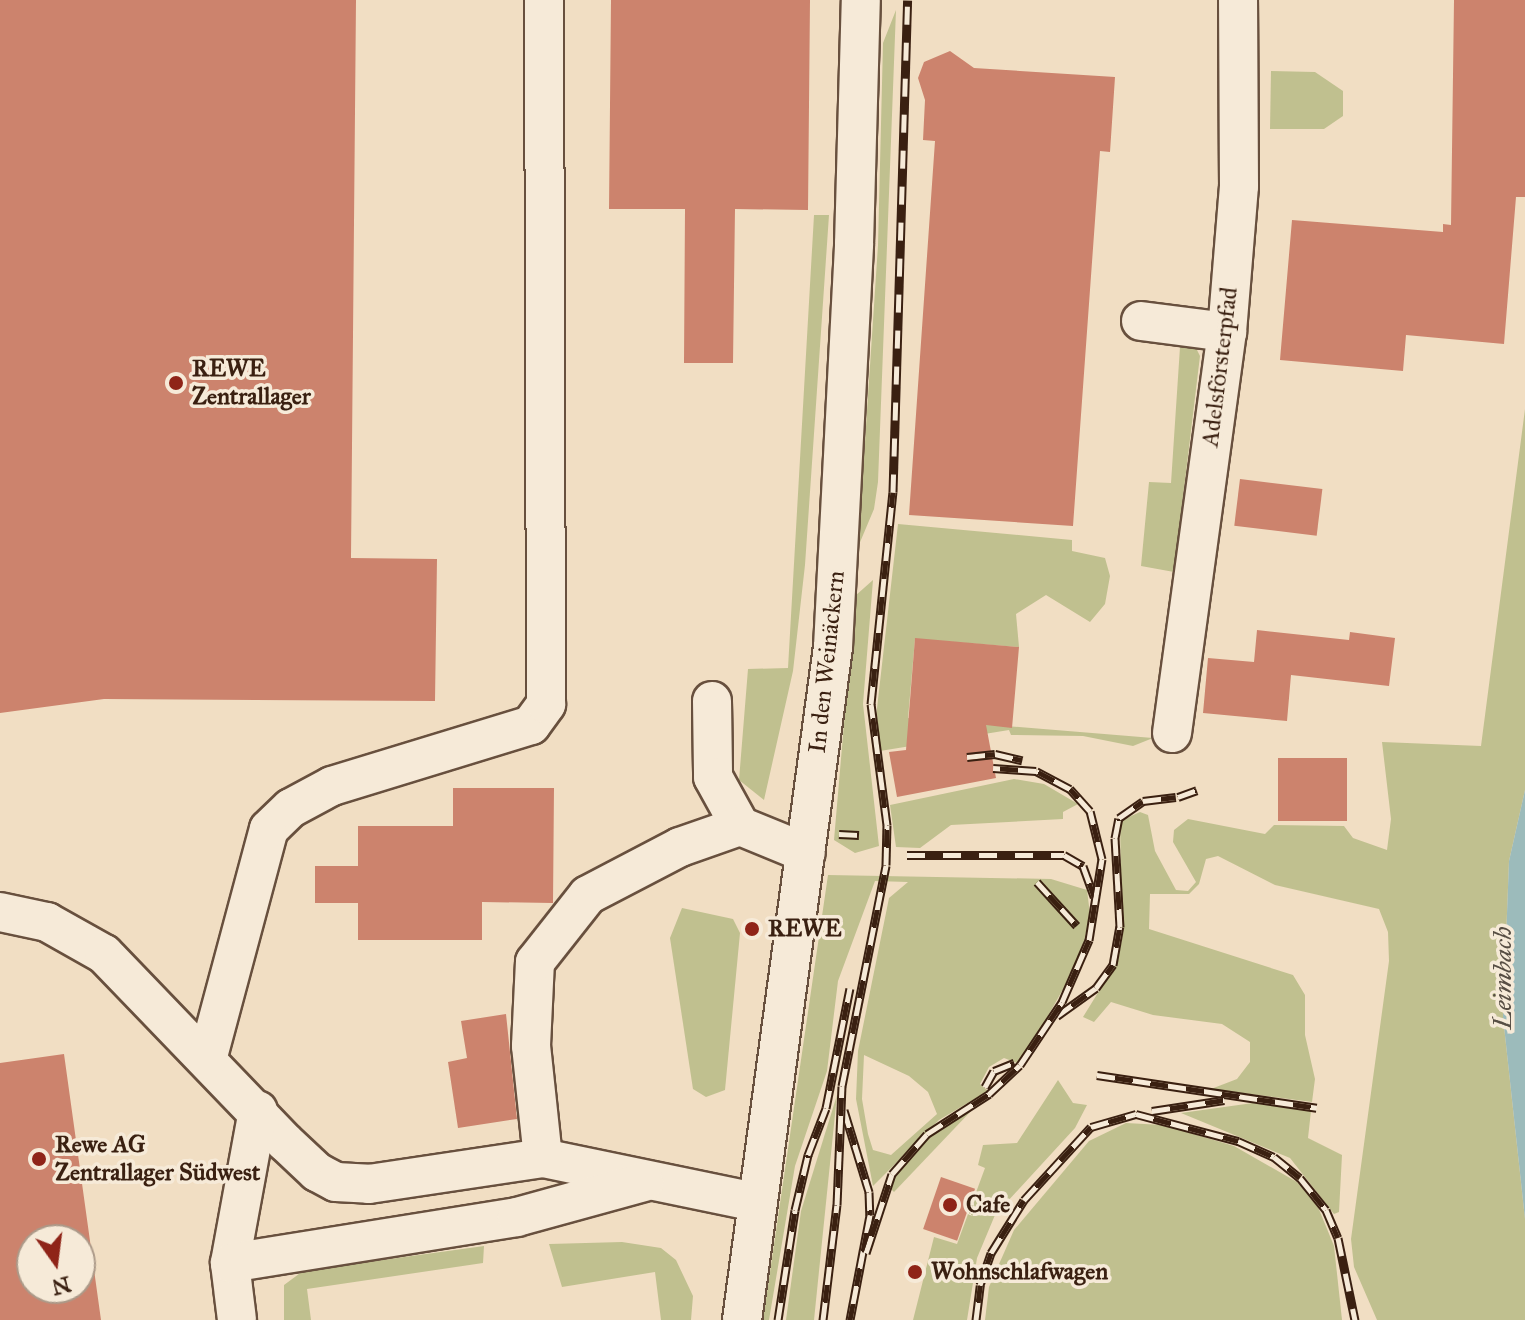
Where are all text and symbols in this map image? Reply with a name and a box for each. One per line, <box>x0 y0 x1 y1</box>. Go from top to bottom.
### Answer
street label: Adelsförsterpfad <box>1196 285 1244 449</box>
place label: REWE Zentrallager <box>192 355 311 411</box>
marker: REWE Zentrallager <box>167 374 185 392</box>
street label: In den Weinäckern <box>803 569 851 755</box>
place label: REWE <box>768 915 842 943</box>
marker: REWE <box>743 920 761 938</box>
water label: Leimbach <box>1487 927 1519 1029</box>
place label: Rewe AG Zentrallager Südwest <box>55 1131 260 1187</box>
marker: Rewe AG Zentrallager Südwest <box>30 1150 48 1168</box>
place label: Cafe <box>966 1191 1010 1219</box>
marker: Cafe <box>941 1196 959 1214</box>
north arrow <box>16 1224 96 1304</box>
place label: Wohnschlafwagen <box>931 1258 1108 1286</box>
marker: Wohnschlafwagen <box>906 1263 924 1281</box>
text: N <box>49 1270 74 1301</box>

